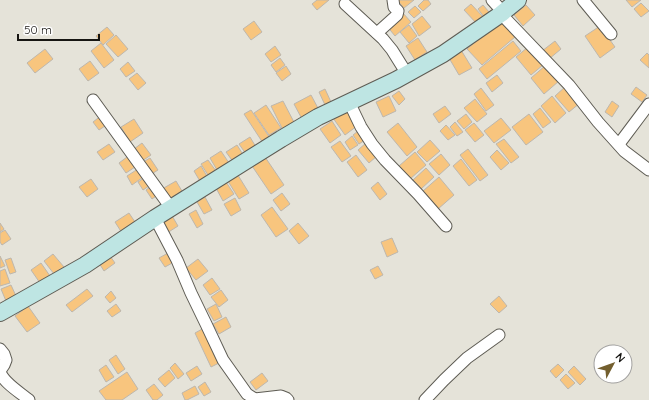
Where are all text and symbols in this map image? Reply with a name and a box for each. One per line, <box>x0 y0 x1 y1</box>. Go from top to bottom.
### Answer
scale bar <box>18 16 99 42</box>
text: 50 m <box>24 22 52 37</box>
north arrow <box>593 344 633 384</box>
text: N <box>613 350 628 365</box>

